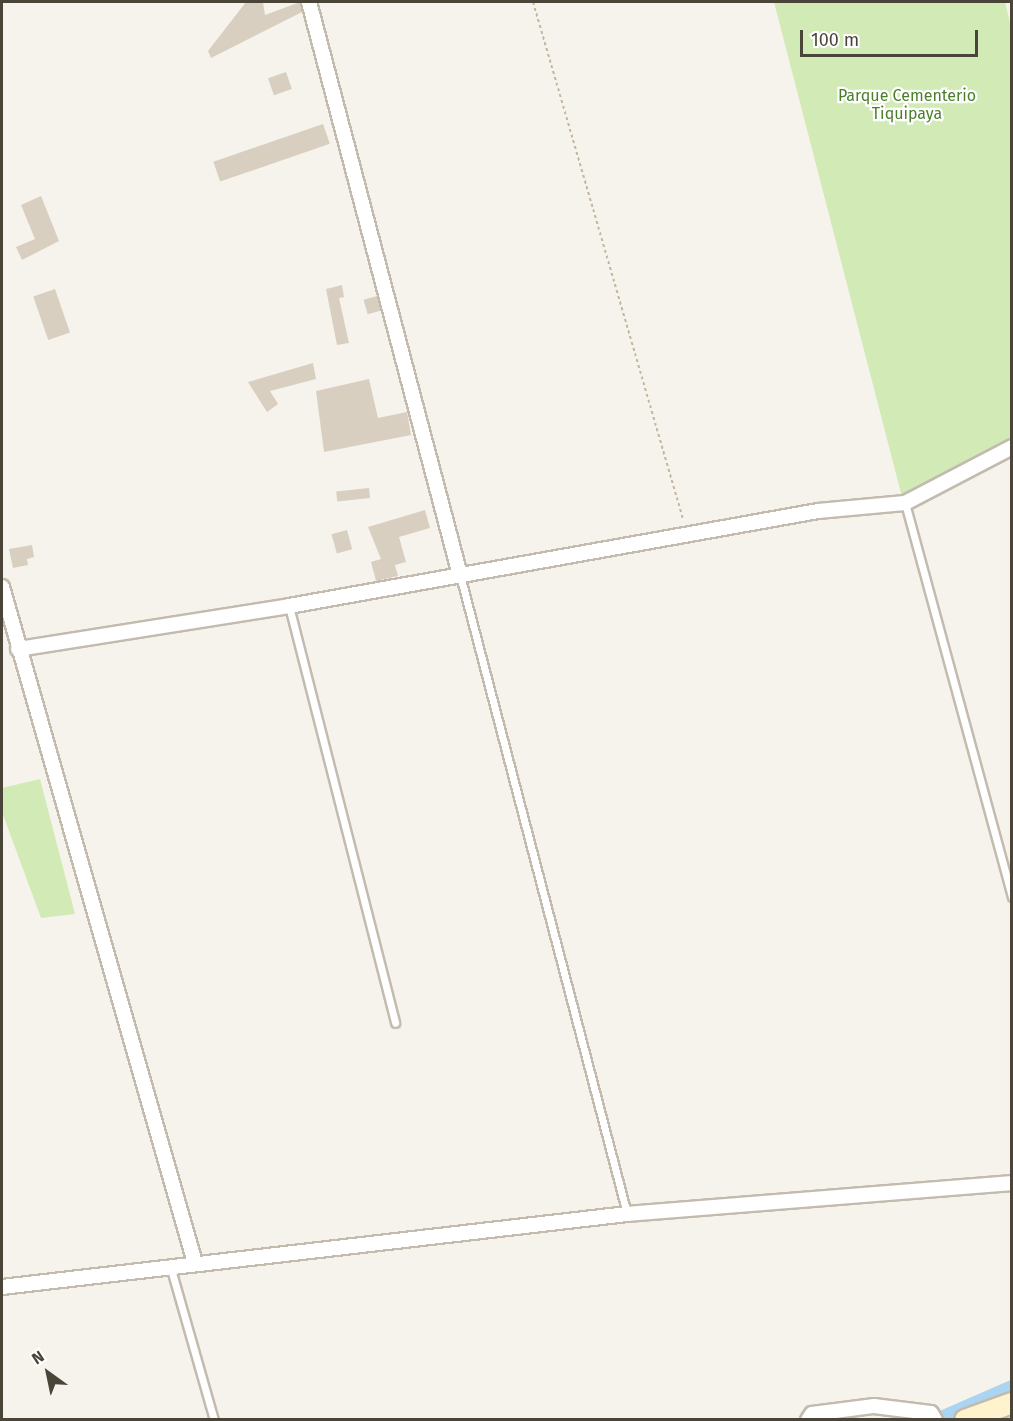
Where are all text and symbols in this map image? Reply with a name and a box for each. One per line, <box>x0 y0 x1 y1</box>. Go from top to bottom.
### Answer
scale bar <box>803 18 982 56</box>
text: 100 m <box>811 29 859 51</box>
park label: Parque Cementerio Tiquipaya <box>838 86 976 124</box>
north arrow <box>18 1343 78 1403</box>
text: N <box>28 1347 48 1368</box>

